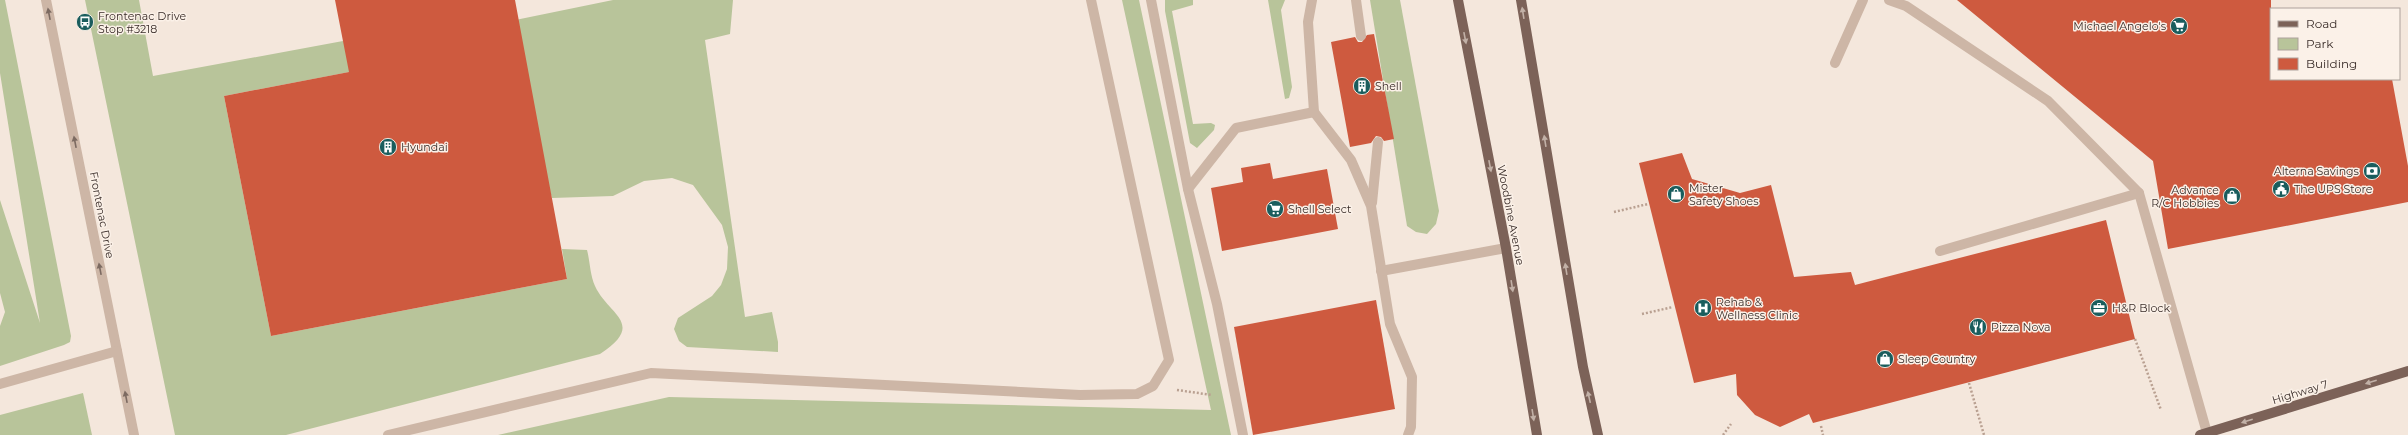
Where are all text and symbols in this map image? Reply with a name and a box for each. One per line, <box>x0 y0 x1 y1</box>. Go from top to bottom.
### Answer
one-way arrow <box>1520 7 1526 19</box>
one-way arrow <box>46 8 52 21</box>
legend <box>2270 8 2400 80</box>
place label: Frontenac Drive Stop #3218 <box>98 9 187 36</box>
bus stop icon: Frontenac Drive Stop #3218 <box>75 12 95 32</box>
supermarket icon: Michael Angelo's <box>2169 16 2189 36</box>
text: Road <box>2306 16 2337 31</box>
place label: Michael Angelo's <box>2073 19 2167 33</box>
one-way arrow <box>1462 32 1468 44</box>
text: Park <box>2306 36 2334 51</box>
text: Building <box>2306 56 2357 71</box>
building icon: Shell <box>1352 76 1372 96</box>
place label: Shell <box>1375 79 1402 93</box>
one-way arrow <box>1542 135 1548 147</box>
one-way arrow <box>71 136 77 148</box>
building icon: Hyundai <box>378 137 398 157</box>
place label: Hyundai <box>401 140 448 154</box>
one-way arrow <box>1487 160 1493 172</box>
bank icon: Alterna Savings <box>2362 161 2382 181</box>
street label: Woodbine Avenue <box>1494 164 1528 267</box>
place label: Alterna Savings <box>2274 164 2360 178</box>
street label: Frontenac Drive <box>87 170 117 260</box>
public building icon: The UPS Store <box>2271 179 2291 199</box>
place label: Mister Safety Shoes <box>1689 181 1759 208</box>
place label: The UPS Store <box>2294 182 2373 196</box>
place label: Advance R/C Hobbies <box>2151 183 2220 210</box>
shop icon: Mister Safety Shoes <box>1666 184 1686 204</box>
shop icon: Advance R/C Hobbies <box>2222 186 2242 206</box>
supermarket icon: Shell Select <box>1265 199 1285 219</box>
place label: Shell Select <box>1288 202 1352 216</box>
one-way arrow <box>97 263 103 275</box>
one-way arrow <box>1563 263 1569 275</box>
one-way arrow <box>1509 280 1515 292</box>
place label: Rehab & Wellness Clinic <box>1716 295 1798 322</box>
hospital icon: Rehab & Wellness Clinic <box>1693 298 1713 318</box>
office icon: H&R Block <box>2089 298 2109 318</box>
place label: H&R Block <box>2112 301 2170 315</box>
restaurant icon: Pizza Nova <box>1968 317 1988 337</box>
place label: Pizza Nova <box>1991 320 2050 334</box>
shop icon: Sleep Country <box>1875 349 1895 369</box>
place label: Sleep Country <box>1898 352 1975 366</box>
street label: Highway 7 <box>2270 377 2330 407</box>
one-way arrow <box>2364 380 2376 386</box>
one-way arrow <box>123 391 129 403</box>
one-way arrow <box>1586 391 1592 403</box>
one-way arrow <box>1531 409 1537 421</box>
one-way arrow <box>2240 418 2252 424</box>

